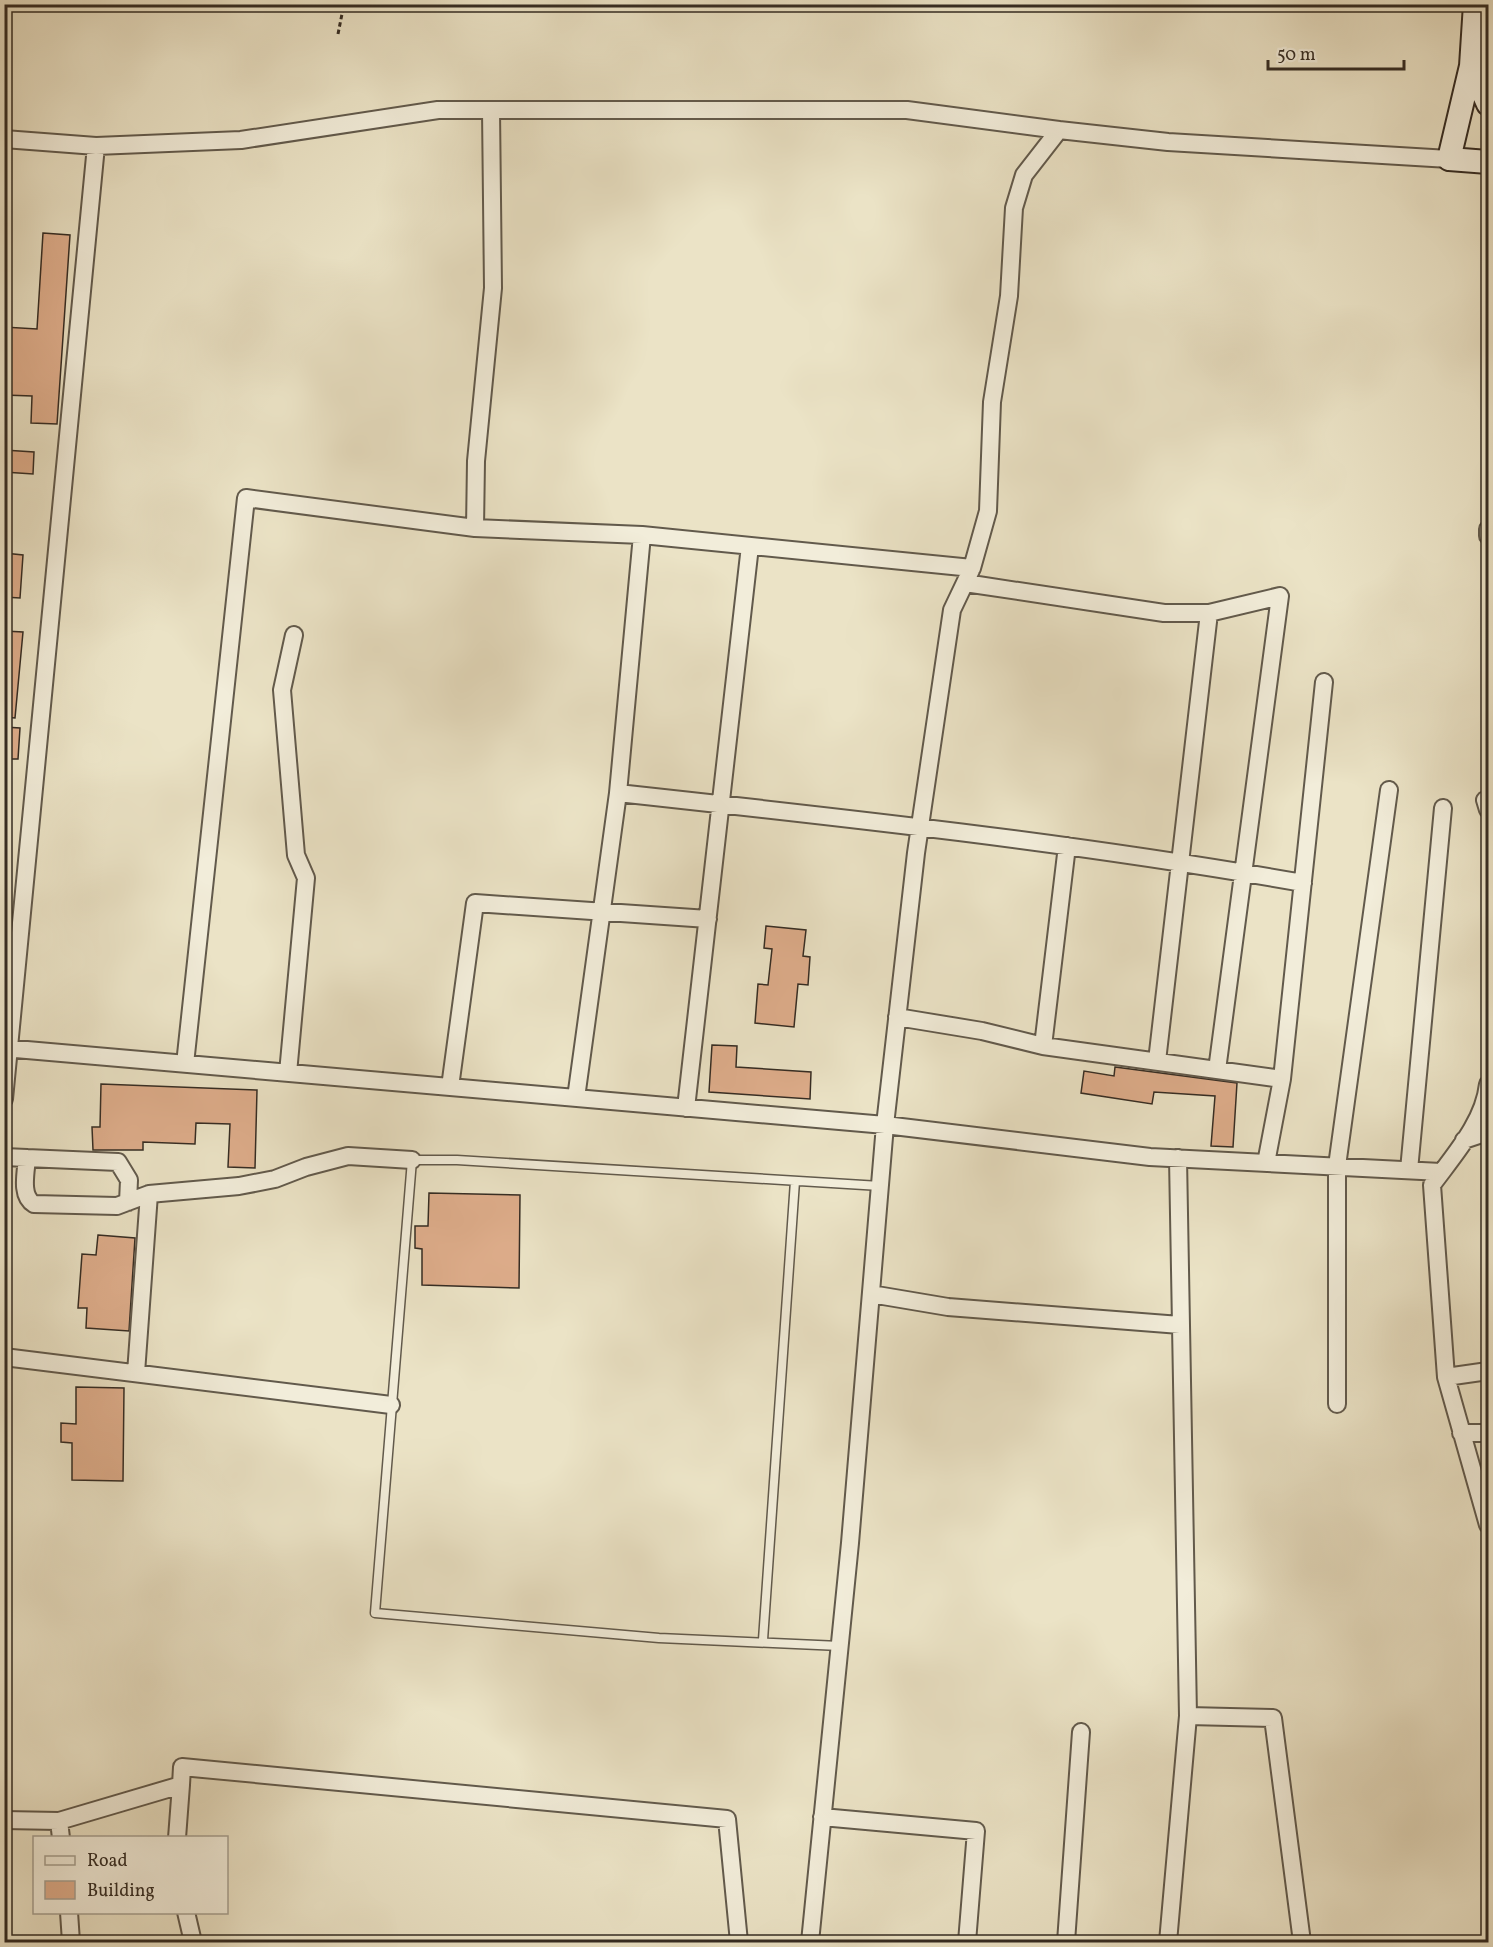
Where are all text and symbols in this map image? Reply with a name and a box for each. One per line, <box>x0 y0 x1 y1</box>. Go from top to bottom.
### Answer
scale bar <box>1268 33 1404 71</box>
text: 50 m <box>1277 43 1316 68</box>
legend <box>33 1836 228 1914</box>
text: Road <box>87 1849 128 1874</box>
text: Building <box>87 1879 155 1904</box>

